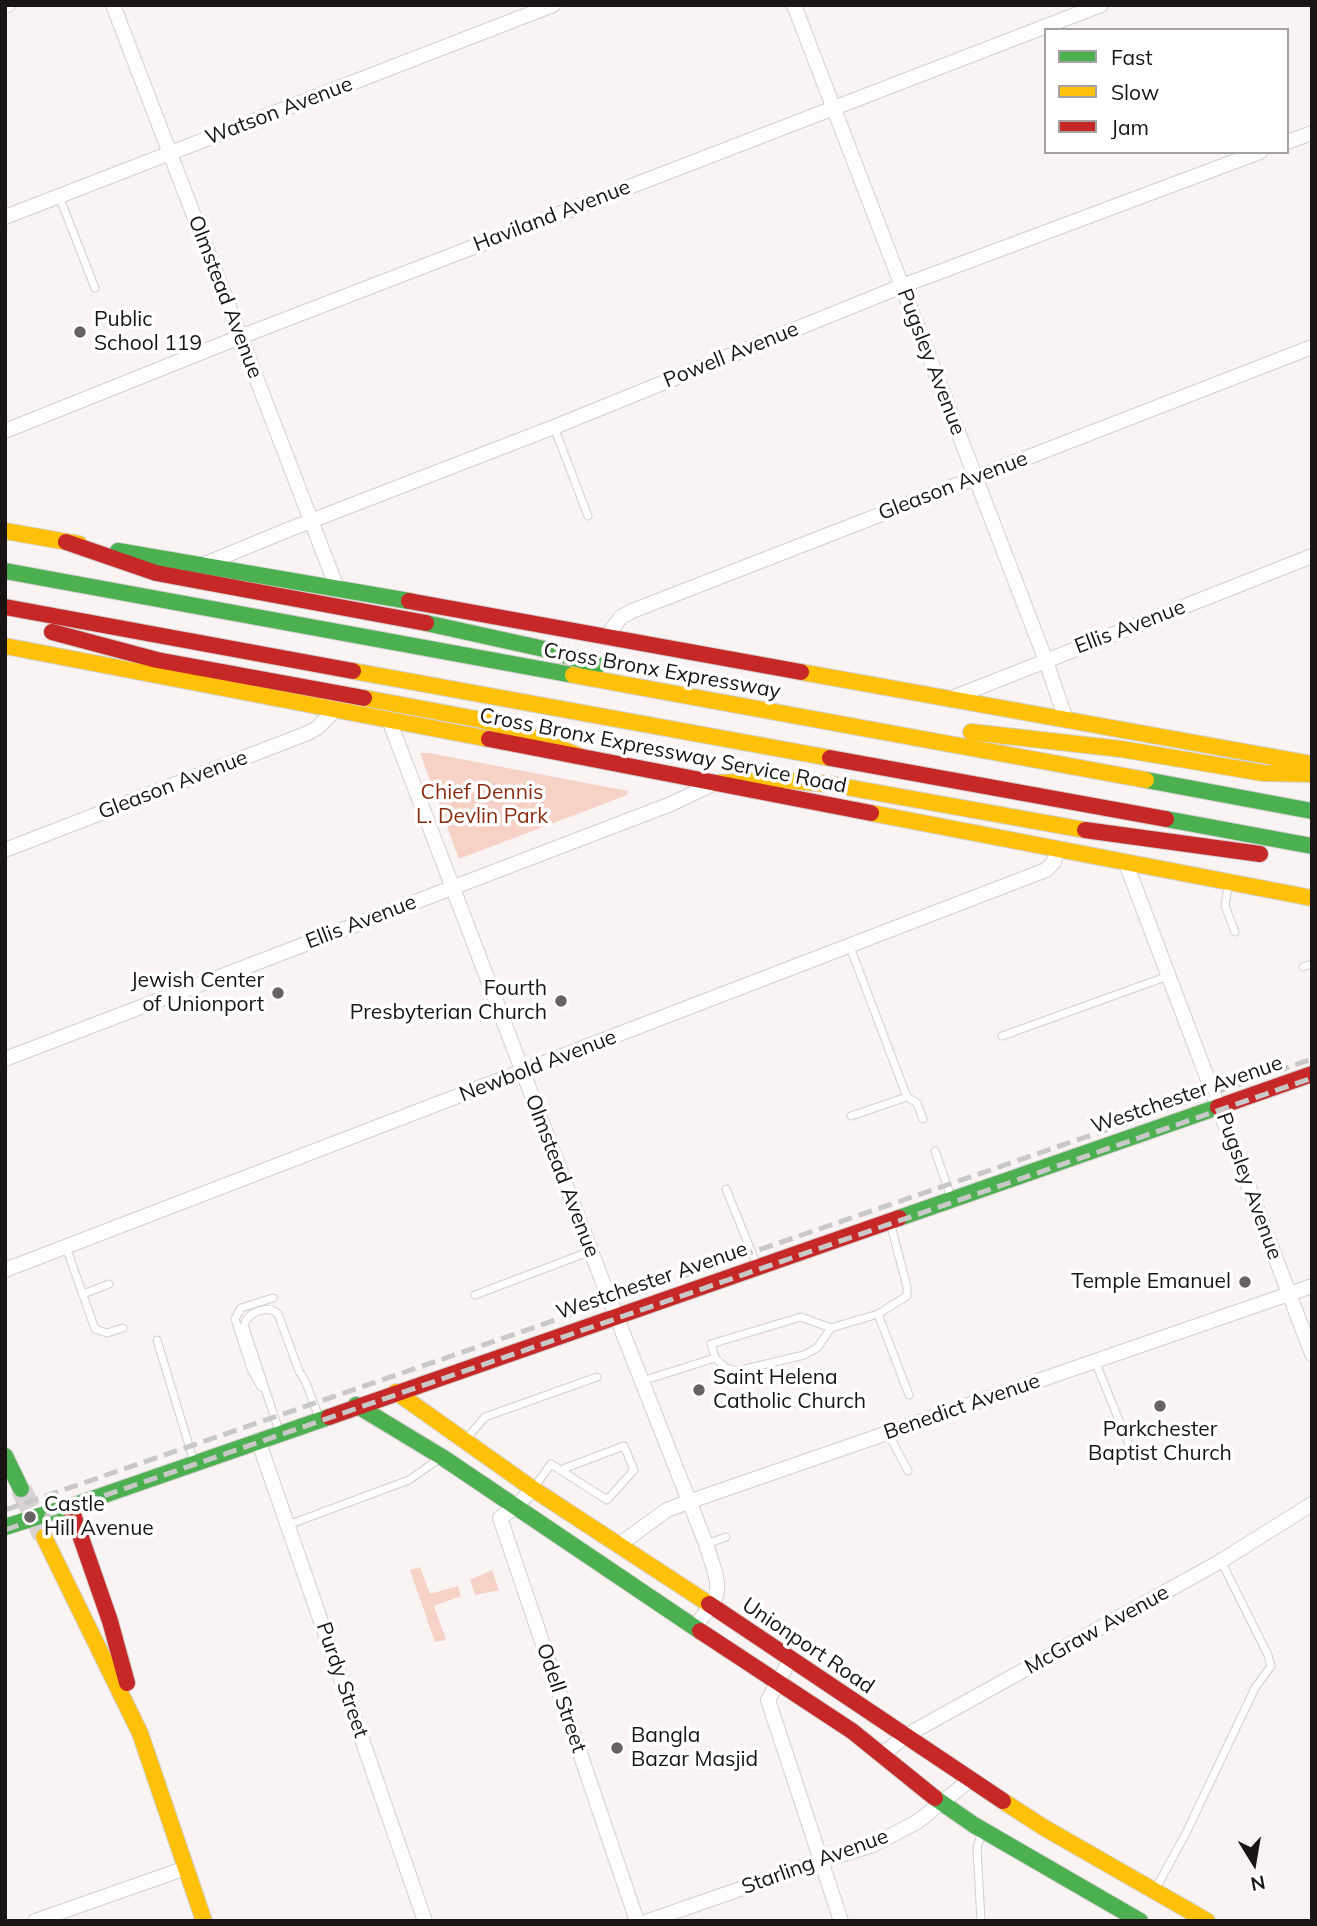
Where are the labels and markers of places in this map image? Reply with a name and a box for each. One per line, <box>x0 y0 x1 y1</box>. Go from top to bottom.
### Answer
place label: Public School 119 <box>94 307 202 357</box>
marker: Public School 119 <box>72 324 88 340</box>
place label: Jewish Center of Unionport <box>131 968 264 1018</box>
place label: Fourth Presbyterian Church <box>350 976 547 1026</box>
marker: Jewish Center of Unionport <box>270 985 286 1001</box>
marker: Fourth Presbyterian Church <box>553 993 569 1009</box>
place label: Temple Emanuel <box>1071 1269 1231 1295</box>
marker: Temple Emanuel <box>1237 1274 1253 1290</box>
place label: Saint Helena Catholic Church <box>713 1365 866 1415</box>
marker: Saint Helena Catholic Church <box>691 1382 707 1398</box>
marker: Parkchester Baptist Church <box>1152 1398 1168 1414</box>
place label: Parkchester Baptist Church <box>1088 1417 1232 1467</box>
place label: Castle Hill Avenue <box>44 1492 154 1542</box>
marker: Castle Hill Avenue <box>22 1509 38 1525</box>
place label: Bangla Bazar Masjid <box>631 1723 758 1773</box>
marker: Bangla Bazar Masjid <box>609 1740 625 1756</box>

